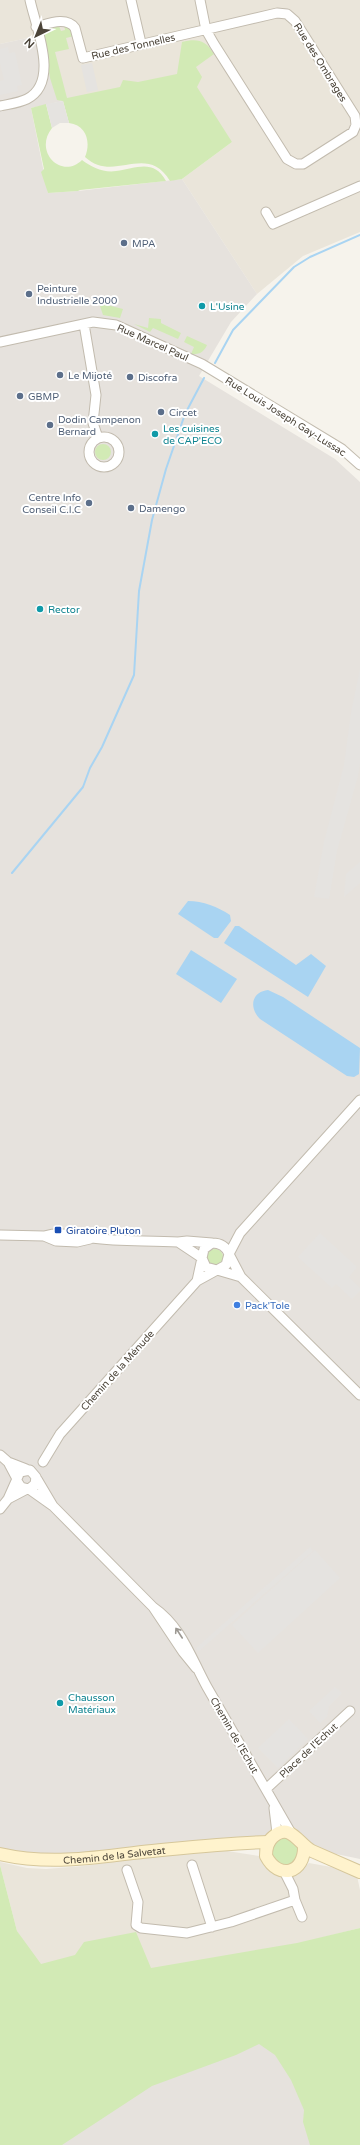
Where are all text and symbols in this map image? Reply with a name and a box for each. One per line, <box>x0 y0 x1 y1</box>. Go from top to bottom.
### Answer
north arrow <box>16 16 56 56</box>
street label: Rue des Ombrages <box>291 21 349 104</box>
street label: Rue des Tonnelles <box>90 31 176 62</box>
text: N <box>22 35 37 51</box>
marker: MPA <box>119 238 129 248</box>
place label: MPA <box>132 238 155 250</box>
place label: Peinture Industrielle 2000 <box>37 283 117 307</box>
marker: Peinture Industrielle 2000 <box>24 289 34 299</box>
marker: L'Usine <box>197 301 207 311</box>
place label: L'Usine <box>210 301 245 313</box>
street label: Rue Marcel Paul <box>115 322 190 364</box>
marker: Le Mijoté <box>55 370 65 380</box>
place label: Le Mijoté <box>68 370 112 382</box>
marker: Discofra <box>125 372 135 382</box>
place label: Discofra <box>138 372 177 384</box>
street label: Rue Louis Joseph Gay-Lussac <box>223 375 348 459</box>
marker: GBMP <box>15 391 25 401</box>
place label: GBMP <box>28 391 59 403</box>
marker: Circet <box>156 407 166 417</box>
place label: Circet <box>169 407 197 419</box>
place label: Dodin Campenon Bernard <box>58 414 141 438</box>
marker: Dodin Campenon Bernard <box>45 420 55 430</box>
place label: Les cuisines de CAP'ECO <box>163 423 222 447</box>
marker: Les cuisines de CAP'ECO <box>150 429 160 439</box>
place label: Centre Info Conseil C.I.C <box>22 492 81 516</box>
marker: Centre Info Conseil C.I.C <box>84 498 94 508</box>
marker: Damengo <box>126 503 136 513</box>
place label: Damengo <box>139 503 185 515</box>
marker: Rector <box>35 604 45 614</box>
place label: Rector <box>48 604 80 616</box>
marker: Giratoire Pluton <box>53 1225 63 1235</box>
place label: Giratoire Pluton <box>66 1225 141 1237</box>
marker: Pack'Tole <box>232 1300 242 1310</box>
place label: Pack'Tole <box>245 1300 290 1312</box>
street label: Chemin de la Ménude <box>79 1328 157 1413</box>
one-way arrow <box>175 1628 183 1639</box>
place label: Chausson Matériaux <box>68 1692 116 1716</box>
street label: Chemin de l'Echut <box>207 1695 261 1776</box>
marker: Chausson Matériaux <box>55 1698 65 1708</box>
street label: Place de l'Echut <box>277 1721 340 1781</box>
street label: Chemin de la Salvetat <box>63 1845 166 1867</box>

